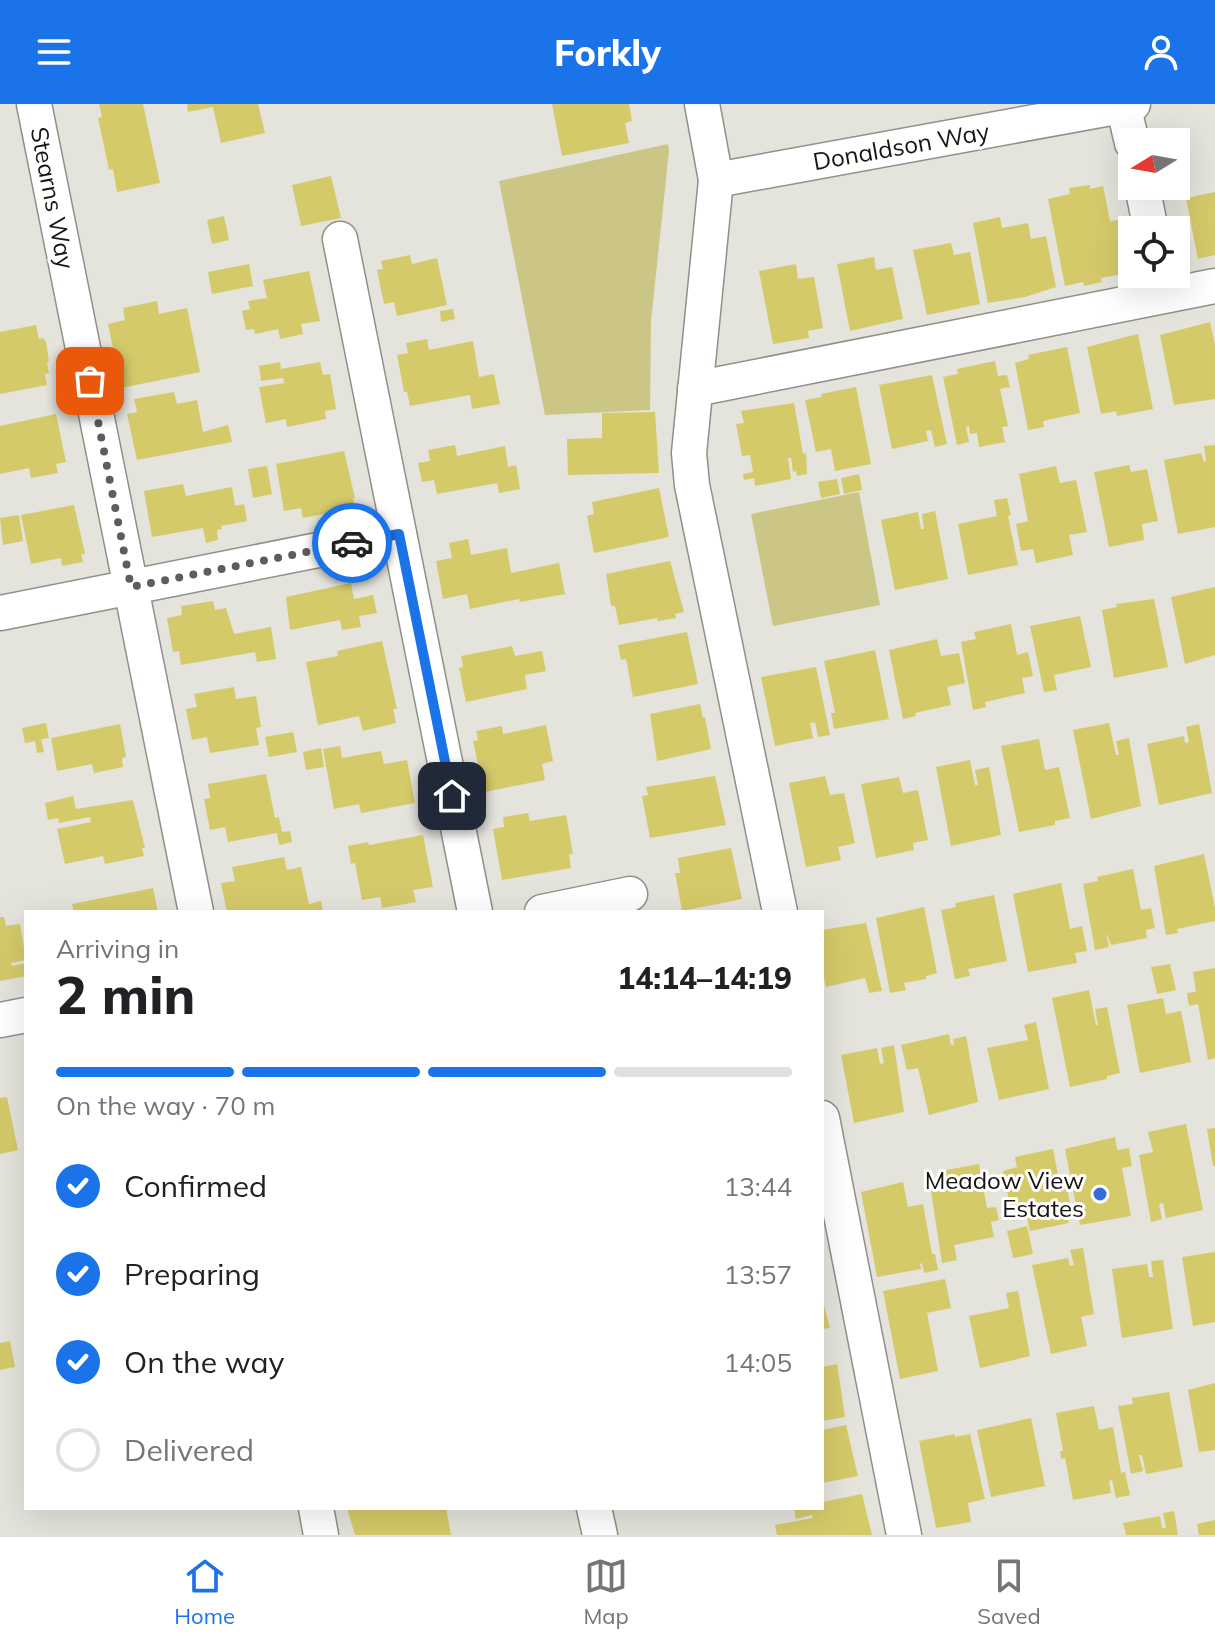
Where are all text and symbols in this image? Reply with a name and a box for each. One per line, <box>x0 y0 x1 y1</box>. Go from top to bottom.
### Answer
icon: menu <box>32 30 76 74</box>
text: Forkly <box>554 30 661 75</box>
icon: person <box>1139 30 1183 74</box>
street label: Donaldson Way <box>811 116 992 176</box>
street label: Stearns Way <box>25 124 82 272</box>
north arrow <box>1118 128 1190 200</box>
map controls <box>1118 128 1190 288</box>
button: locate <box>1118 216 1190 288</box>
pin <box>56 347 124 415</box>
icon: bag <box>68 359 112 403</box>
courier <box>312 503 392 583</box>
icon: car <box>330 521 374 565</box>
pin <box>418 762 486 830</box>
icon: home <box>430 774 474 818</box>
text: Arriving in <box>56 932 179 965</box>
text: 14:14–14:19 <box>617 959 792 997</box>
text: 2 min <box>56 962 195 1027</box>
text: On the way · 70 m <box>56 1089 275 1122</box>
icon: check <box>56 1164 100 1208</box>
place label: Meadow View Estates <box>925 1165 1084 1223</box>
text: Confirmed <box>124 1167 267 1205</box>
text: 13:44 <box>724 1170 792 1203</box>
marker: Meadow View Estates <box>1091 1185 1109 1203</box>
icon: check <box>56 1252 100 1296</box>
text: Preparing <box>124 1255 260 1293</box>
text: 13:57 <box>724 1258 792 1291</box>
icon: check <box>56 1340 100 1384</box>
text: On the way <box>124 1343 284 1381</box>
text: 14:05 <box>724 1346 792 1379</box>
text: Delivered <box>124 1431 254 1469</box>
tab: Home <box>174 1554 235 1630</box>
tab: Map <box>583 1554 629 1630</box>
tab: Saved <box>977 1554 1041 1630</box>

